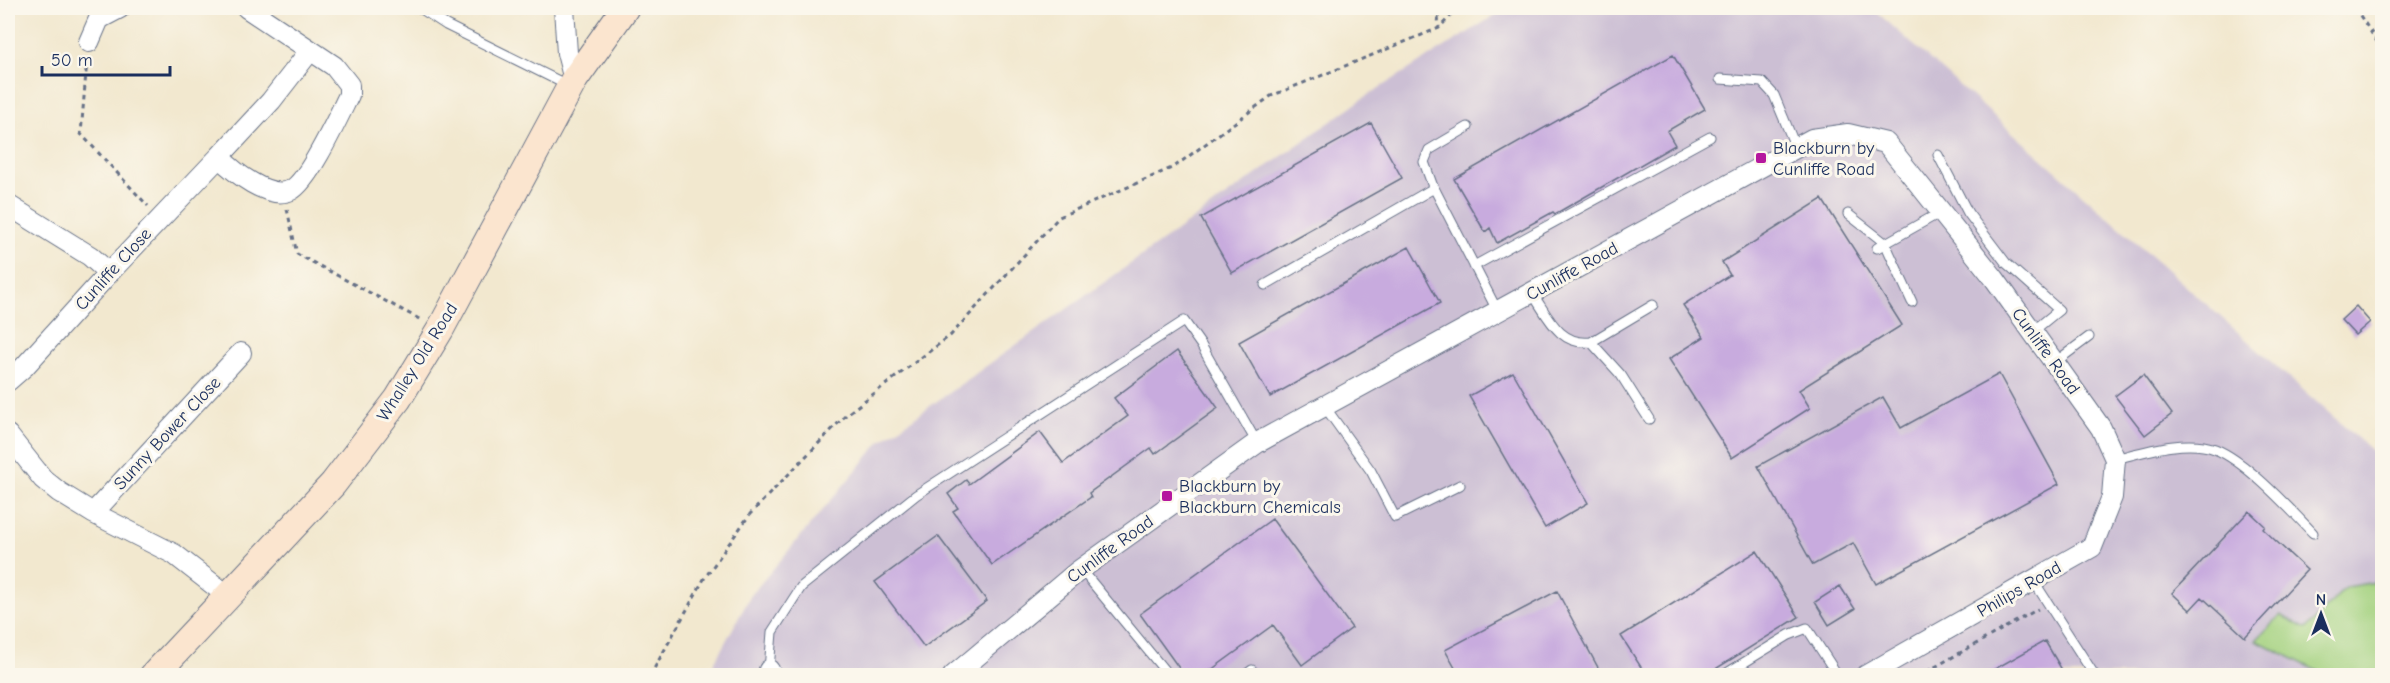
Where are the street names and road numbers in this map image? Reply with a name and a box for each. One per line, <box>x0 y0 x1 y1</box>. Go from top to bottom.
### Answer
street label: Cunliffe Close <box>71 224 156 315</box>
street label: Cunliffe Road <box>1523 238 1622 305</box>
street label: Whalley Old Road <box>373 299 462 425</box>
street label: Cunliffe Road <box>2007 304 2084 399</box>
street label: Sunny Bower Close <box>110 372 225 494</box>
street label: Cunliffe Road <box>1063 511 1158 588</box>
street label: Philips Road <box>1973 557 2065 622</box>

